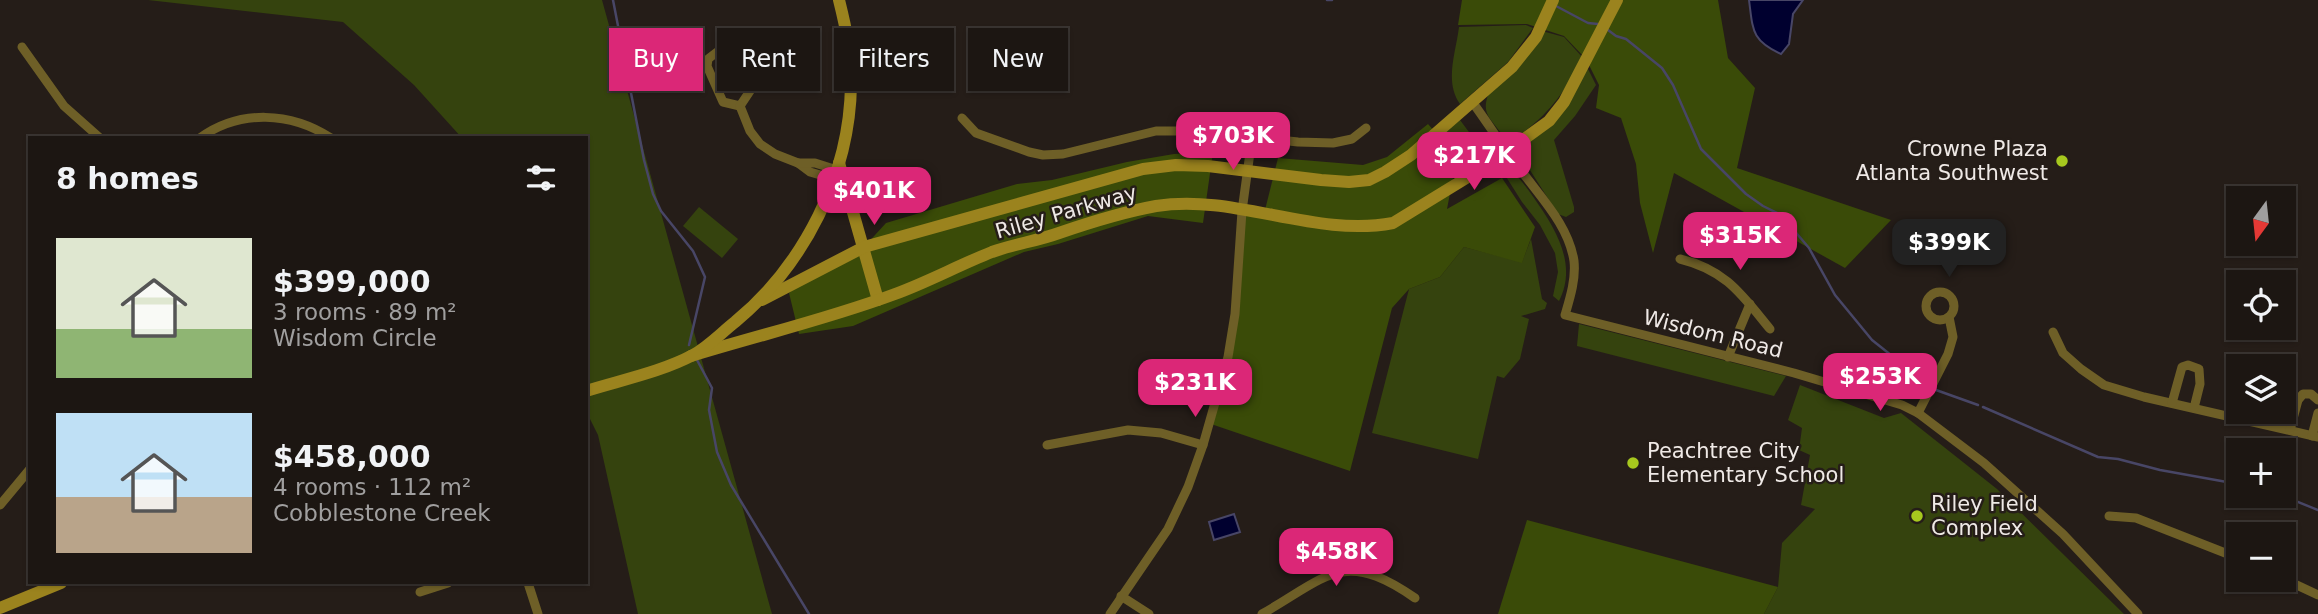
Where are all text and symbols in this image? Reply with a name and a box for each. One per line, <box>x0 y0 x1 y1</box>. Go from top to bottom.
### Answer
chip: Buy <box>609 28 703 91</box>
chip: Rent <box>717 28 820 91</box>
chip: Filters <box>834 28 954 91</box>
chip: New <box>968 28 1068 91</box>
pin: $703K <box>1184 113 1282 172</box>
text: $703K <box>1192 122 1274 148</box>
pin: $217K <box>1425 132 1523 192</box>
place label: Crowne Plaza Atlanta Southwest <box>1856 137 2048 185</box>
text: $217K <box>1433 142 1515 168</box>
marker: Crowne Plaza Atlanta Southwest <box>2054 153 2070 169</box>
icon: filters <box>522 159 560 197</box>
text: 8 homes <box>56 161 199 196</box>
pin: $401K <box>825 168 923 227</box>
text: $401K <box>833 177 915 203</box>
street label: Riley Parkway <box>992 180 1140 244</box>
north arrow <box>2226 186 2296 256</box>
map controls <box>2226 186 2296 592</box>
pin: $315K <box>1691 212 1789 272</box>
pin: $399K <box>1900 219 1998 279</box>
text: $315K <box>1699 222 1781 248</box>
text: $399K <box>1908 229 1990 255</box>
text: $399,000 <box>273 264 431 299</box>
icon: home <box>112 266 196 350</box>
button: locate <box>2226 270 2296 340</box>
text: 3 rooms · 89 m² <box>273 299 457 325</box>
street label: Wisdom Road <box>1641 305 1785 363</box>
text: Wisdom Circle <box>273 325 437 351</box>
pin: $253K <box>1831 354 1929 413</box>
button: layers <box>2226 354 2296 424</box>
pin: $231K <box>1146 360 1244 419</box>
text: $253K <box>1839 363 1921 389</box>
text: $231K <box>1154 369 1236 395</box>
button: + <box>2226 438 2296 508</box>
text: $458,000 <box>273 439 431 474</box>
place label: Peachtree City Elementary School <box>1647 439 1844 487</box>
icon: home <box>112 441 196 525</box>
marker: Peachtree City Elementary School <box>1625 455 1641 471</box>
text: 4 rooms · 112 m² <box>273 474 471 500</box>
place label: Riley Field Complex <box>1931 492 2038 540</box>
text: Cobblestone Creek <box>273 500 491 526</box>
marker: Riley Field Complex <box>1909 508 1925 524</box>
button: − <box>2226 522 2296 592</box>
pin: $458K <box>1287 528 1385 588</box>
text: $458K <box>1295 538 1377 564</box>

